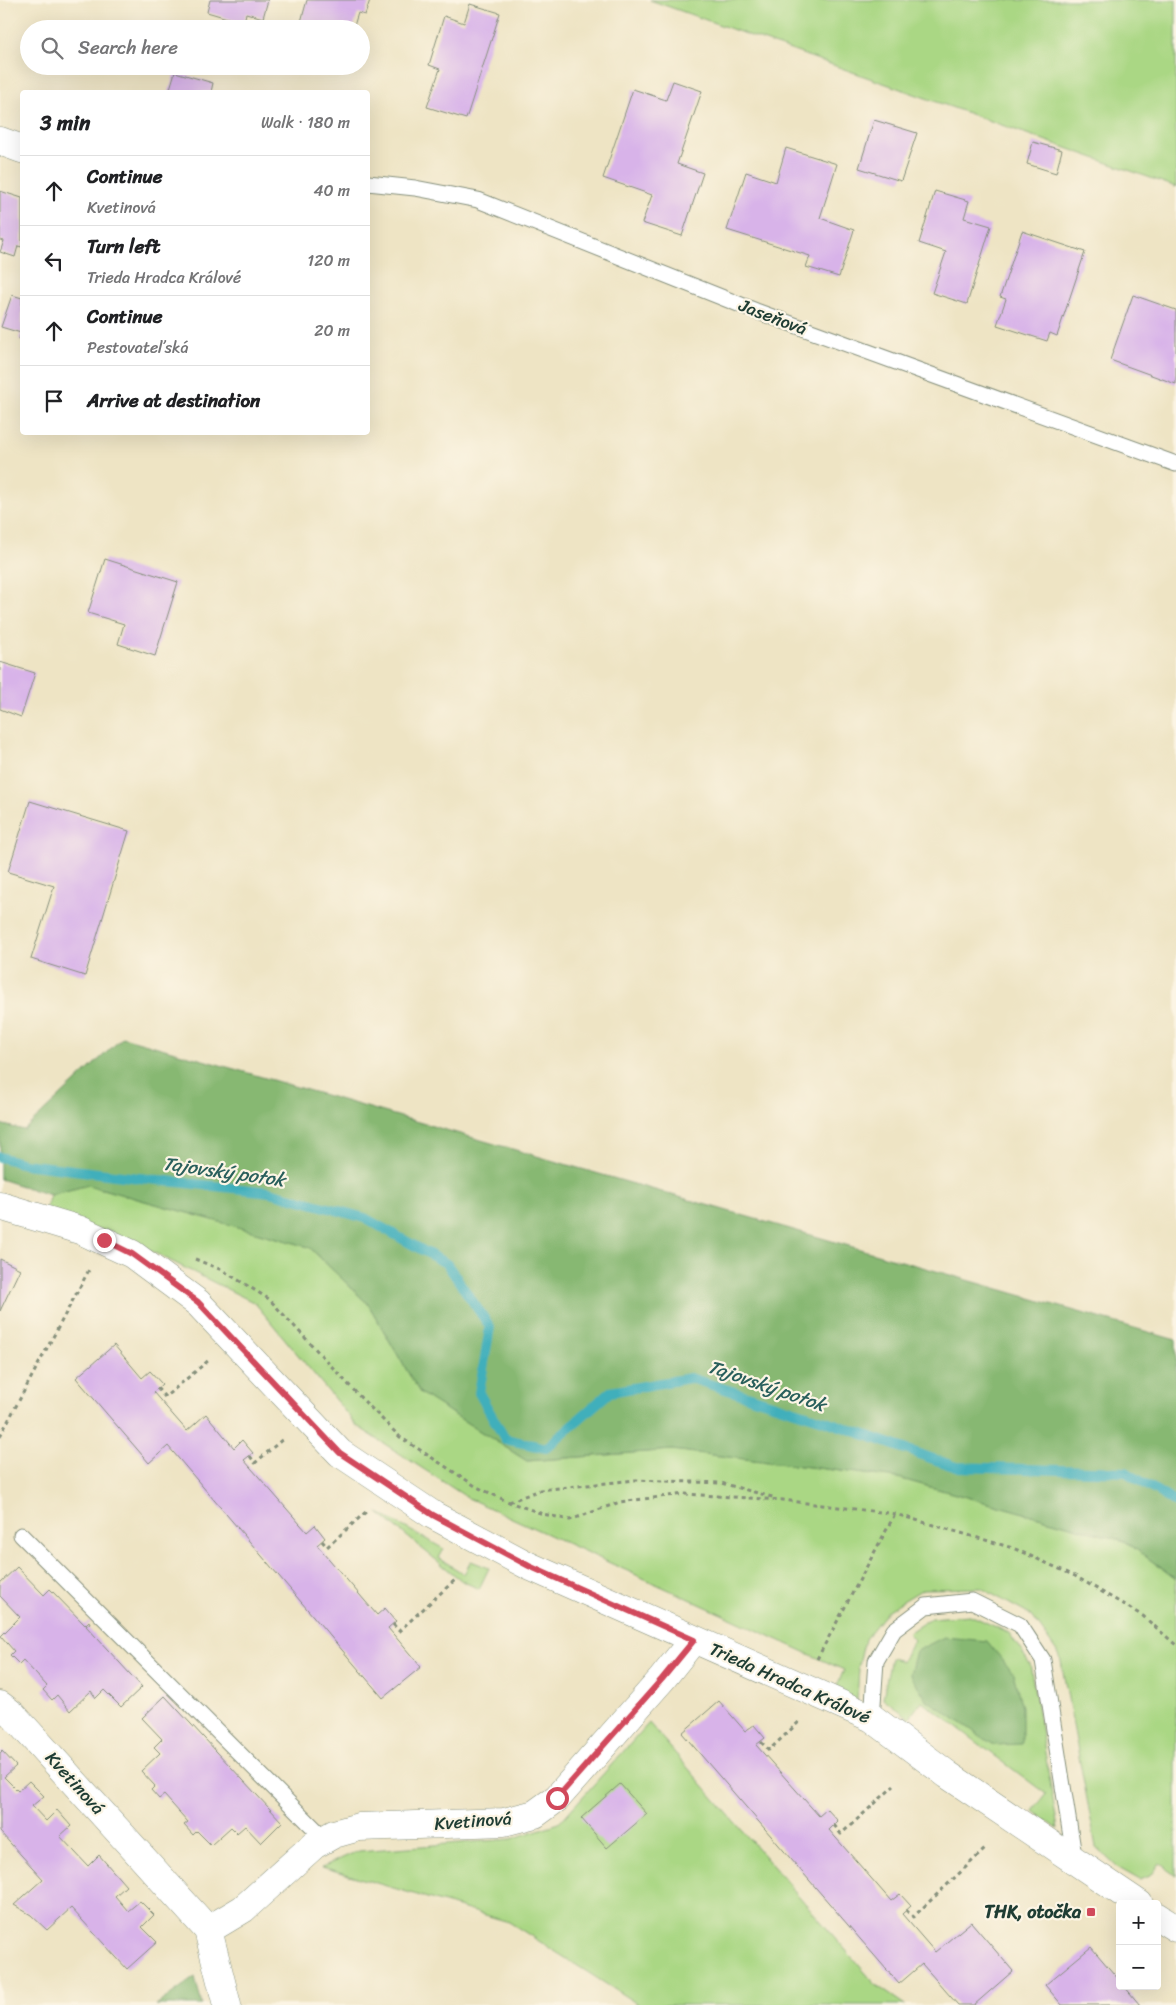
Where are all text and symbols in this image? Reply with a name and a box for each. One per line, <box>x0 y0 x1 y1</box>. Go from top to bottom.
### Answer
search box <box>20 20 370 75</box>
text: Search here <box>78 31 178 64</box>
icon: search <box>38 34 66 62</box>
text: 3 min <box>40 104 90 142</box>
text: Walk · 180 m <box>261 108 350 137</box>
text: Continue <box>87 160 163 193</box>
text: 40 m <box>313 176 350 205</box>
icon: ahead <box>40 177 68 205</box>
text: Kvetinová <box>87 193 156 222</box>
text: Turn left <box>87 230 160 263</box>
text: 120 m <box>307 246 350 275</box>
icon: left <box>40 247 68 275</box>
text: Trieda Hradca Králové <box>87 263 241 292</box>
street label: Jaseňová <box>733 289 812 345</box>
text: Continue <box>87 300 163 333</box>
text: 20 m <box>314 316 350 345</box>
icon: ahead <box>40 317 68 345</box>
text: Pestovateľská <box>87 333 189 362</box>
text: Arrive at destination <box>87 384 260 417</box>
icon: arrive <box>40 387 68 415</box>
water label: Tajovský potok <box>161 1147 290 1197</box>
route end <box>93 1229 116 1252</box>
water label: Tajovský potok <box>703 1350 833 1422</box>
street label: Trieda Hradca Králové <box>704 1633 876 1733</box>
street label: Kvetinová <box>37 1743 113 1823</box>
route start <box>546 1787 569 1810</box>
street label: Kvetinová <box>433 1802 513 1840</box>
place label: THK, otočka <box>984 1896 1082 1928</box>
map controls <box>1116 1900 1161 1990</box>
button: + <box>1116 1900 1161 1945</box>
marker: THK, otočka <box>1085 1906 1097 1918</box>
button: − <box>1116 1945 1161 1990</box>

